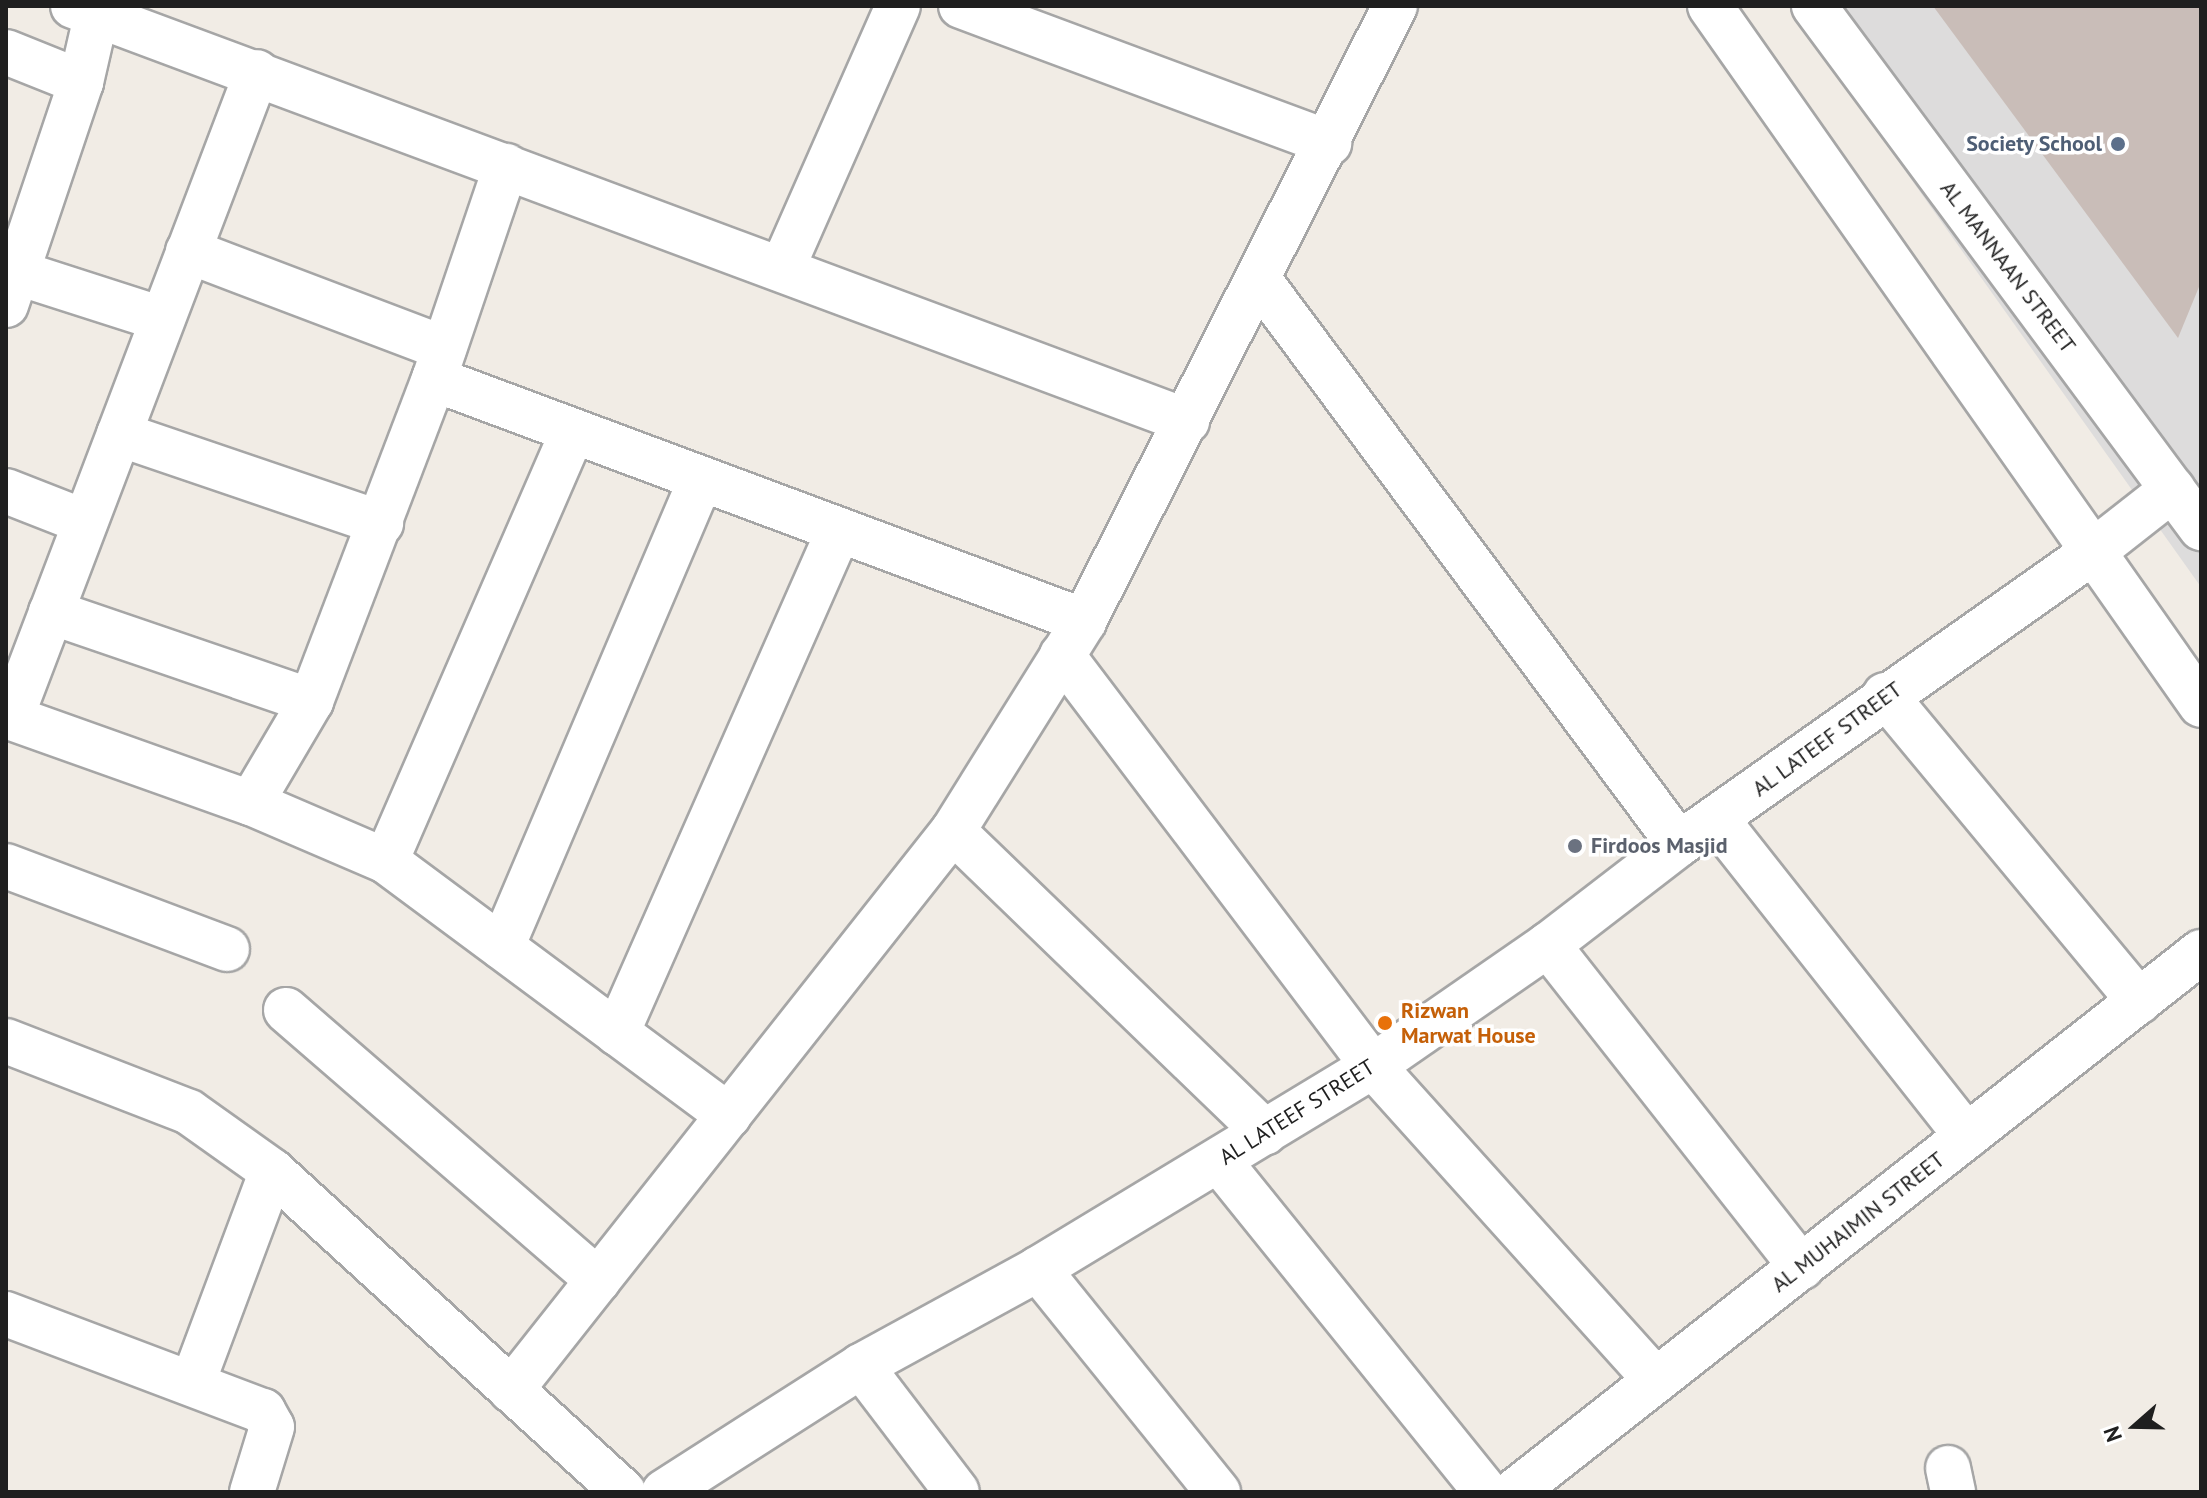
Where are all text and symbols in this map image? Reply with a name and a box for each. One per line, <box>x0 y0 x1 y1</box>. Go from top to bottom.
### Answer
place label: Society School <box>1965 131 2102 157</box>
marker: Society School <box>2109 135 2127 153</box>
street label: AL MANNAAN STREET <box>1935 176 2081 358</box>
street label: AL LATEEF STREET <box>1747 676 1907 802</box>
place label: Firdoos Masjid <box>1591 833 1728 859</box>
marker: Firdoos Masjid <box>1566 837 1584 855</box>
place label: Rizwan Marwat House <box>1401 997 1536 1048</box>
marker: Rizwan Marwat House <box>1376 1014 1394 1032</box>
street label: AL LATEEF STREET <box>1214 1053 1380 1171</box>
street label: AL MUHAIMIN STREET <box>1766 1146 1950 1298</box>
north arrow <box>2095 1386 2175 1466</box>
text: N <box>2097 1423 2128 1446</box>

